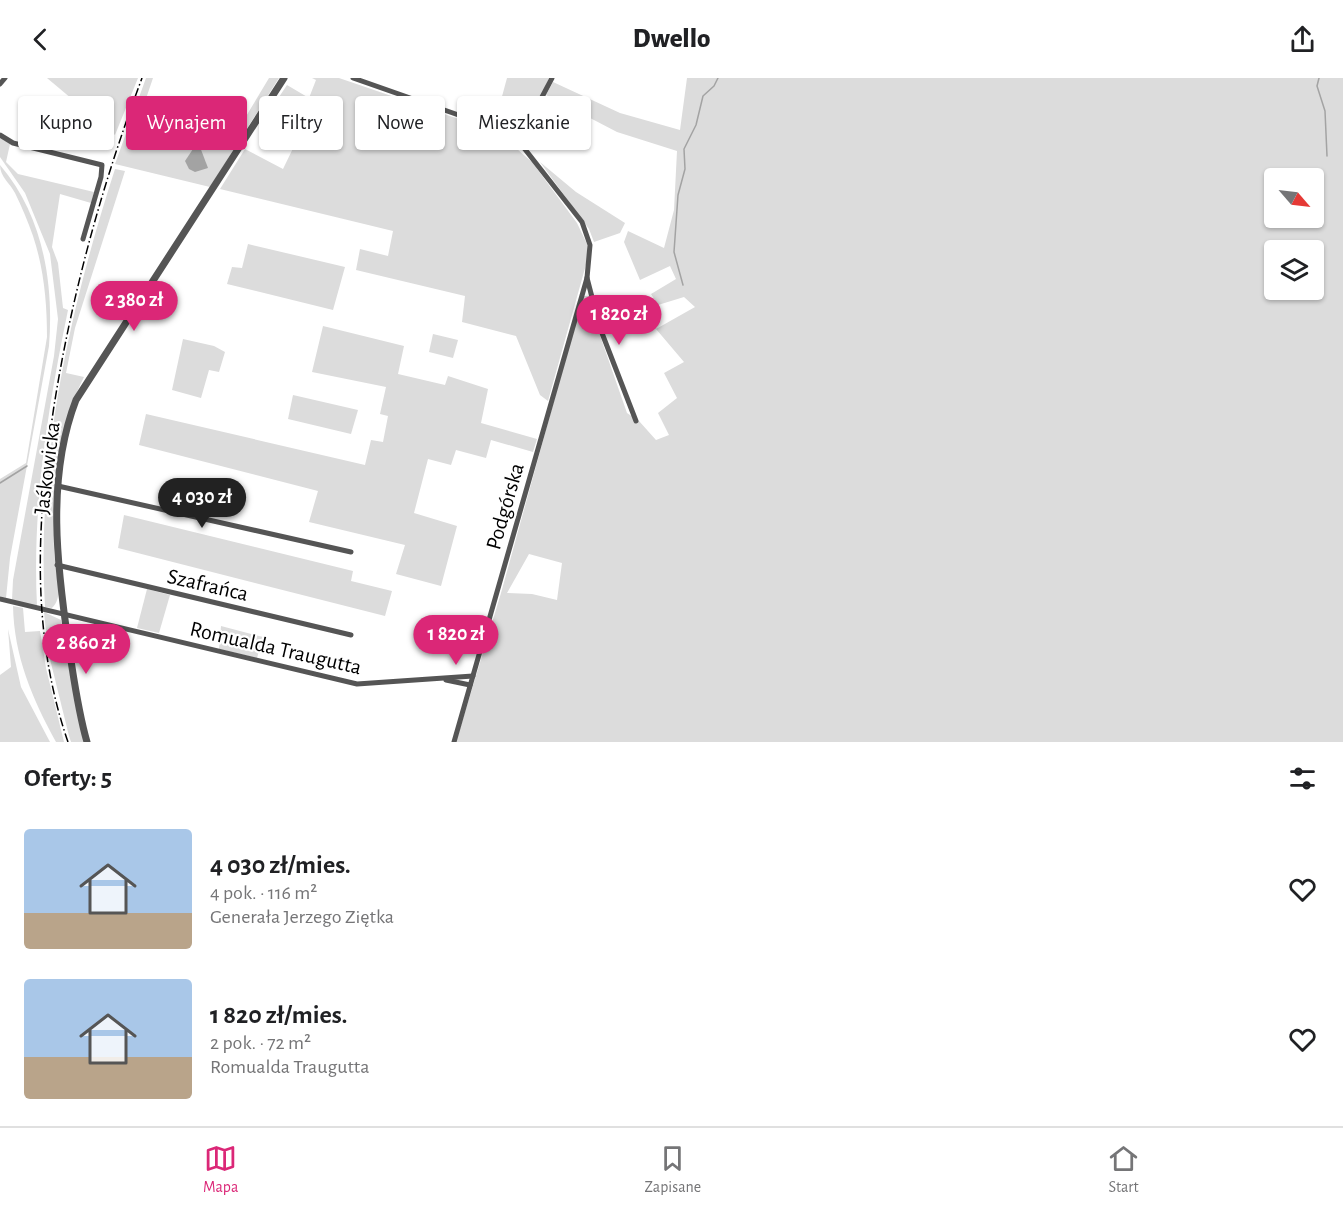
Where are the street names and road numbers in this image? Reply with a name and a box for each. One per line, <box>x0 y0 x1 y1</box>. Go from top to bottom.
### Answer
street label: Jaśkowicka <box>30 421 64 516</box>
street label: Podgórska <box>482 460 528 552</box>
street label: Szafrańca <box>165 565 251 605</box>
street label: Romualda Traugutta <box>188 618 364 678</box>

